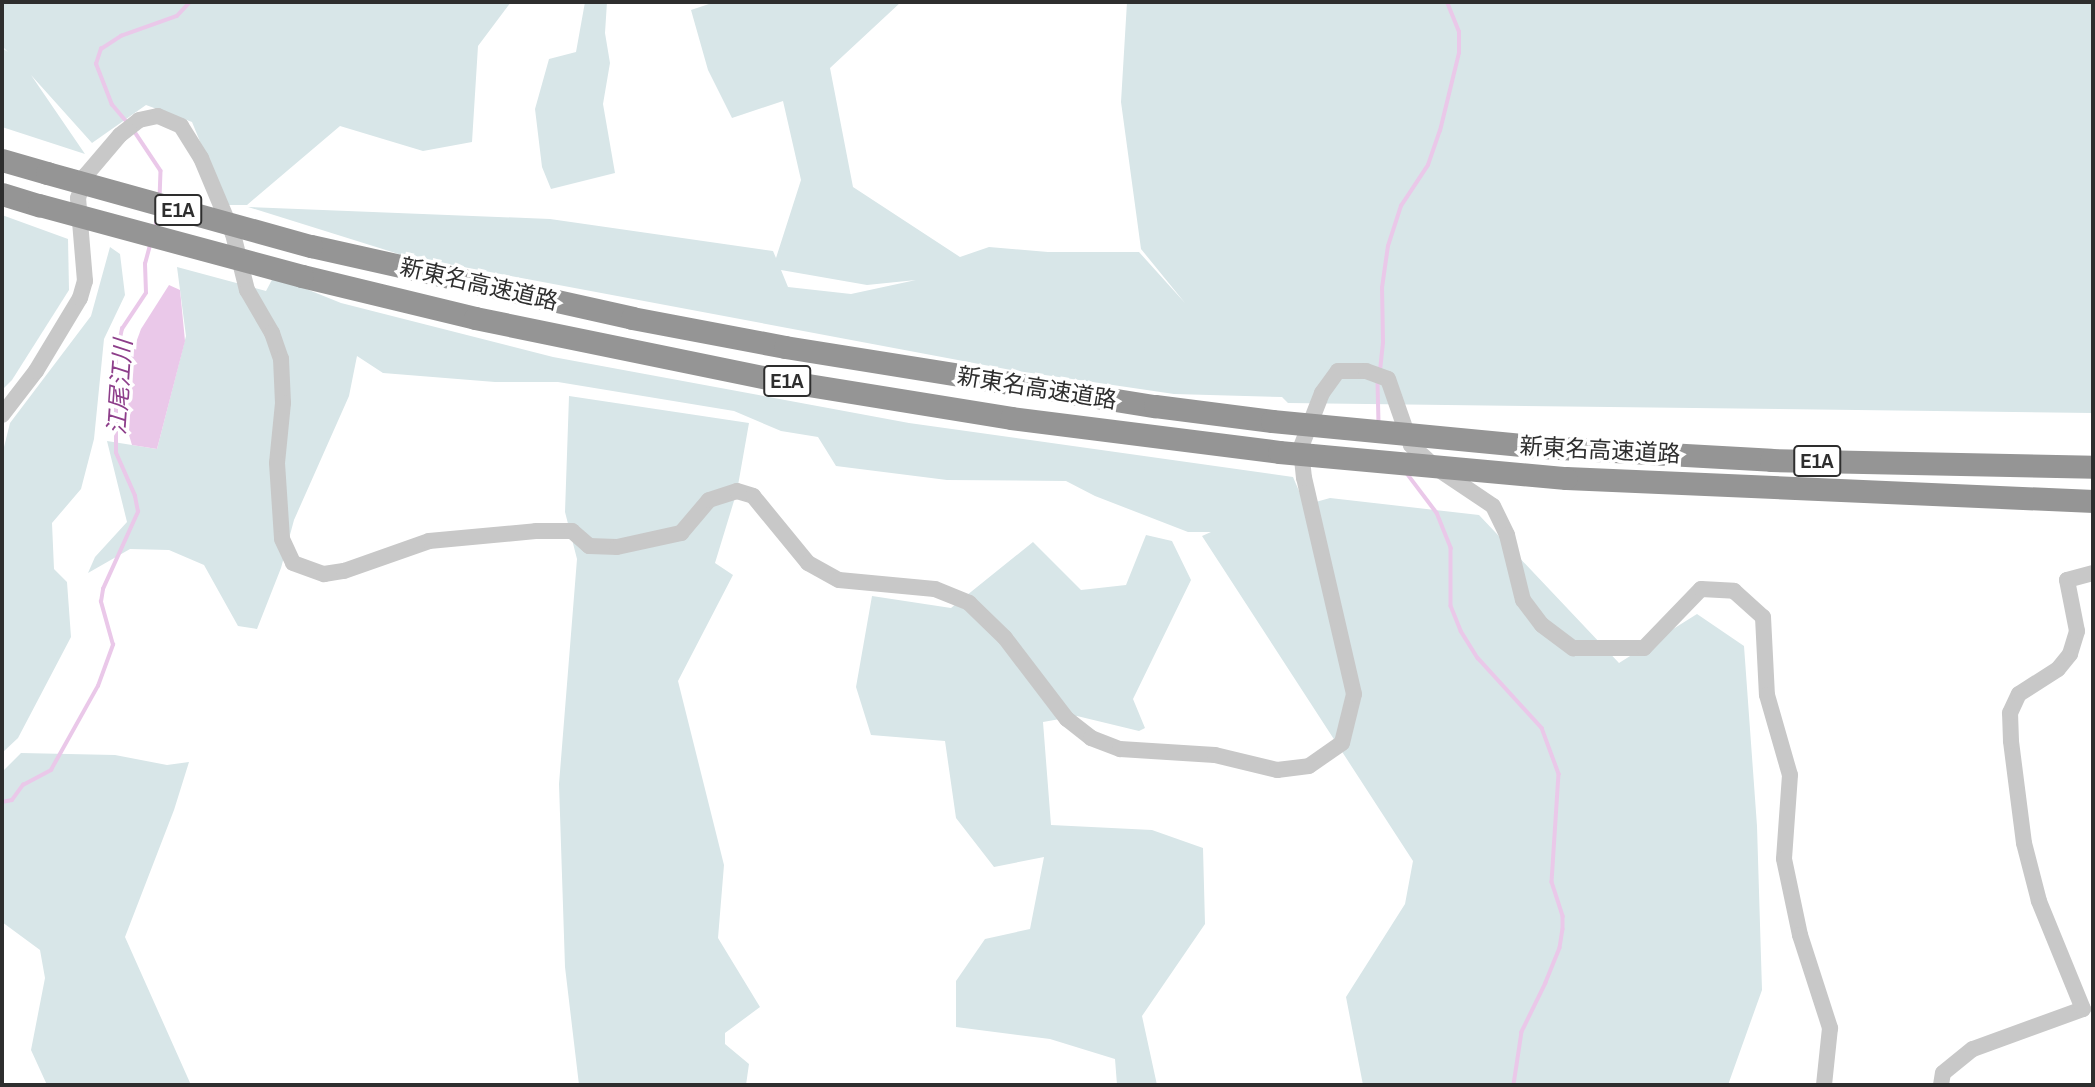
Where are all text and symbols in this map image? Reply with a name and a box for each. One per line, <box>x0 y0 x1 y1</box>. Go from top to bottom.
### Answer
road number: E1A <box>154 192 202 228</box>
street label: 新東名高速道路 <box>397 252 561 316</box>
water label: 江尾江川 <box>102 338 138 436</box>
street label: 新東名高速道路 <box>955 362 1119 414</box>
road number: E1A <box>762 364 812 398</box>
street label: 新東名高速道路 <box>1519 432 1681 468</box>
road number: E1A <box>1792 444 1842 478</box>

